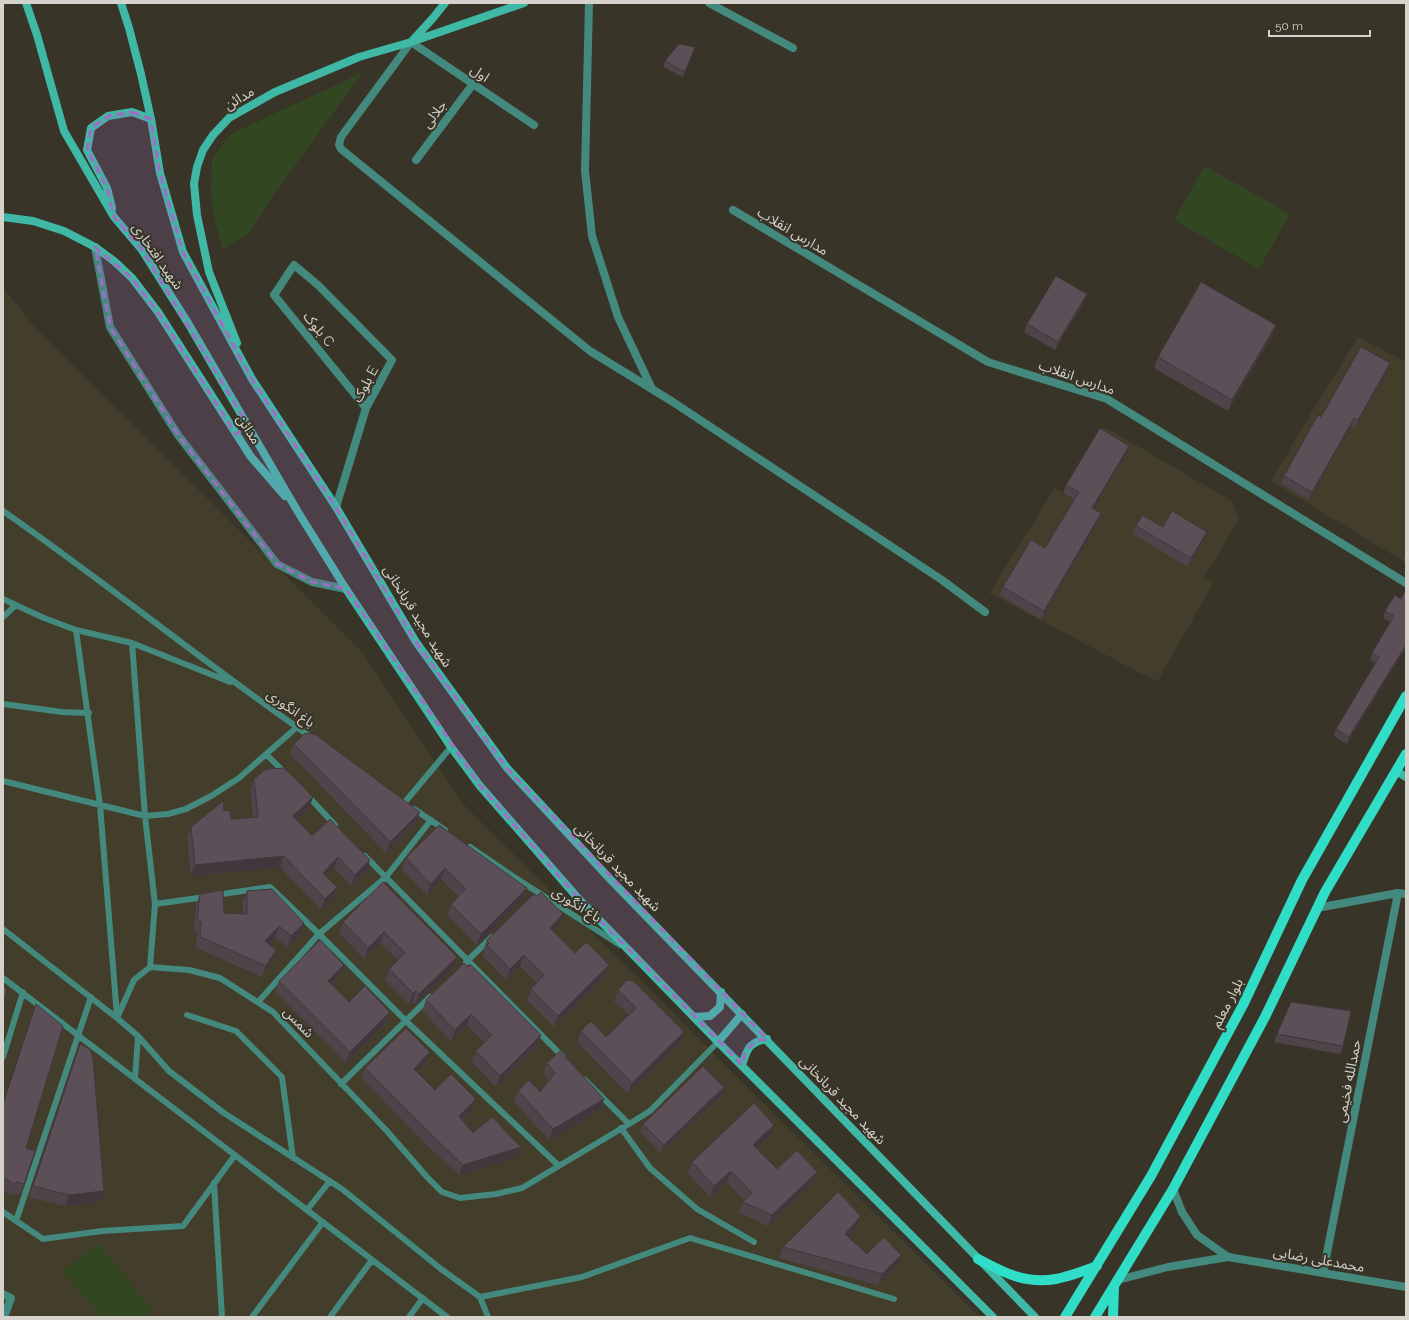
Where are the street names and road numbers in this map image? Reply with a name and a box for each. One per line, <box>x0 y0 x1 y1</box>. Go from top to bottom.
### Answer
street label: اول <box>467 61 492 86</box>
street label: مدائن <box>221 83 257 114</box>
street label: جلالی <box>418 97 450 132</box>
street label: مدارس انقلاب <box>754 204 831 259</box>
street label: شهید افتخاری <box>128 220 187 293</box>
street label: بلوک C <box>299 308 338 351</box>
street label: مدارس انقلاب <box>1036 356 1117 398</box>
street label: بلوک E <box>349 363 382 405</box>
street label: مدائن <box>233 411 264 447</box>
street label: شهید مجید قربانخانی <box>379 562 456 670</box>
street label: باغ انگوری <box>262 686 318 733</box>
street label: شهید مجید قربانخانی <box>571 819 664 915</box>
street label: باغ انگوری <box>548 883 605 928</box>
street label: بلوار معلم <box>1208 975 1249 1032</box>
street label: شمس <box>280 1003 318 1042</box>
street label: حمدالله فخیمی <box>1332 1038 1365 1124</box>
street label: شهید مجید قربانخانی <box>796 1052 889 1148</box>
street label: محمدعلی رضایی <box>1272 1243 1366 1276</box>

